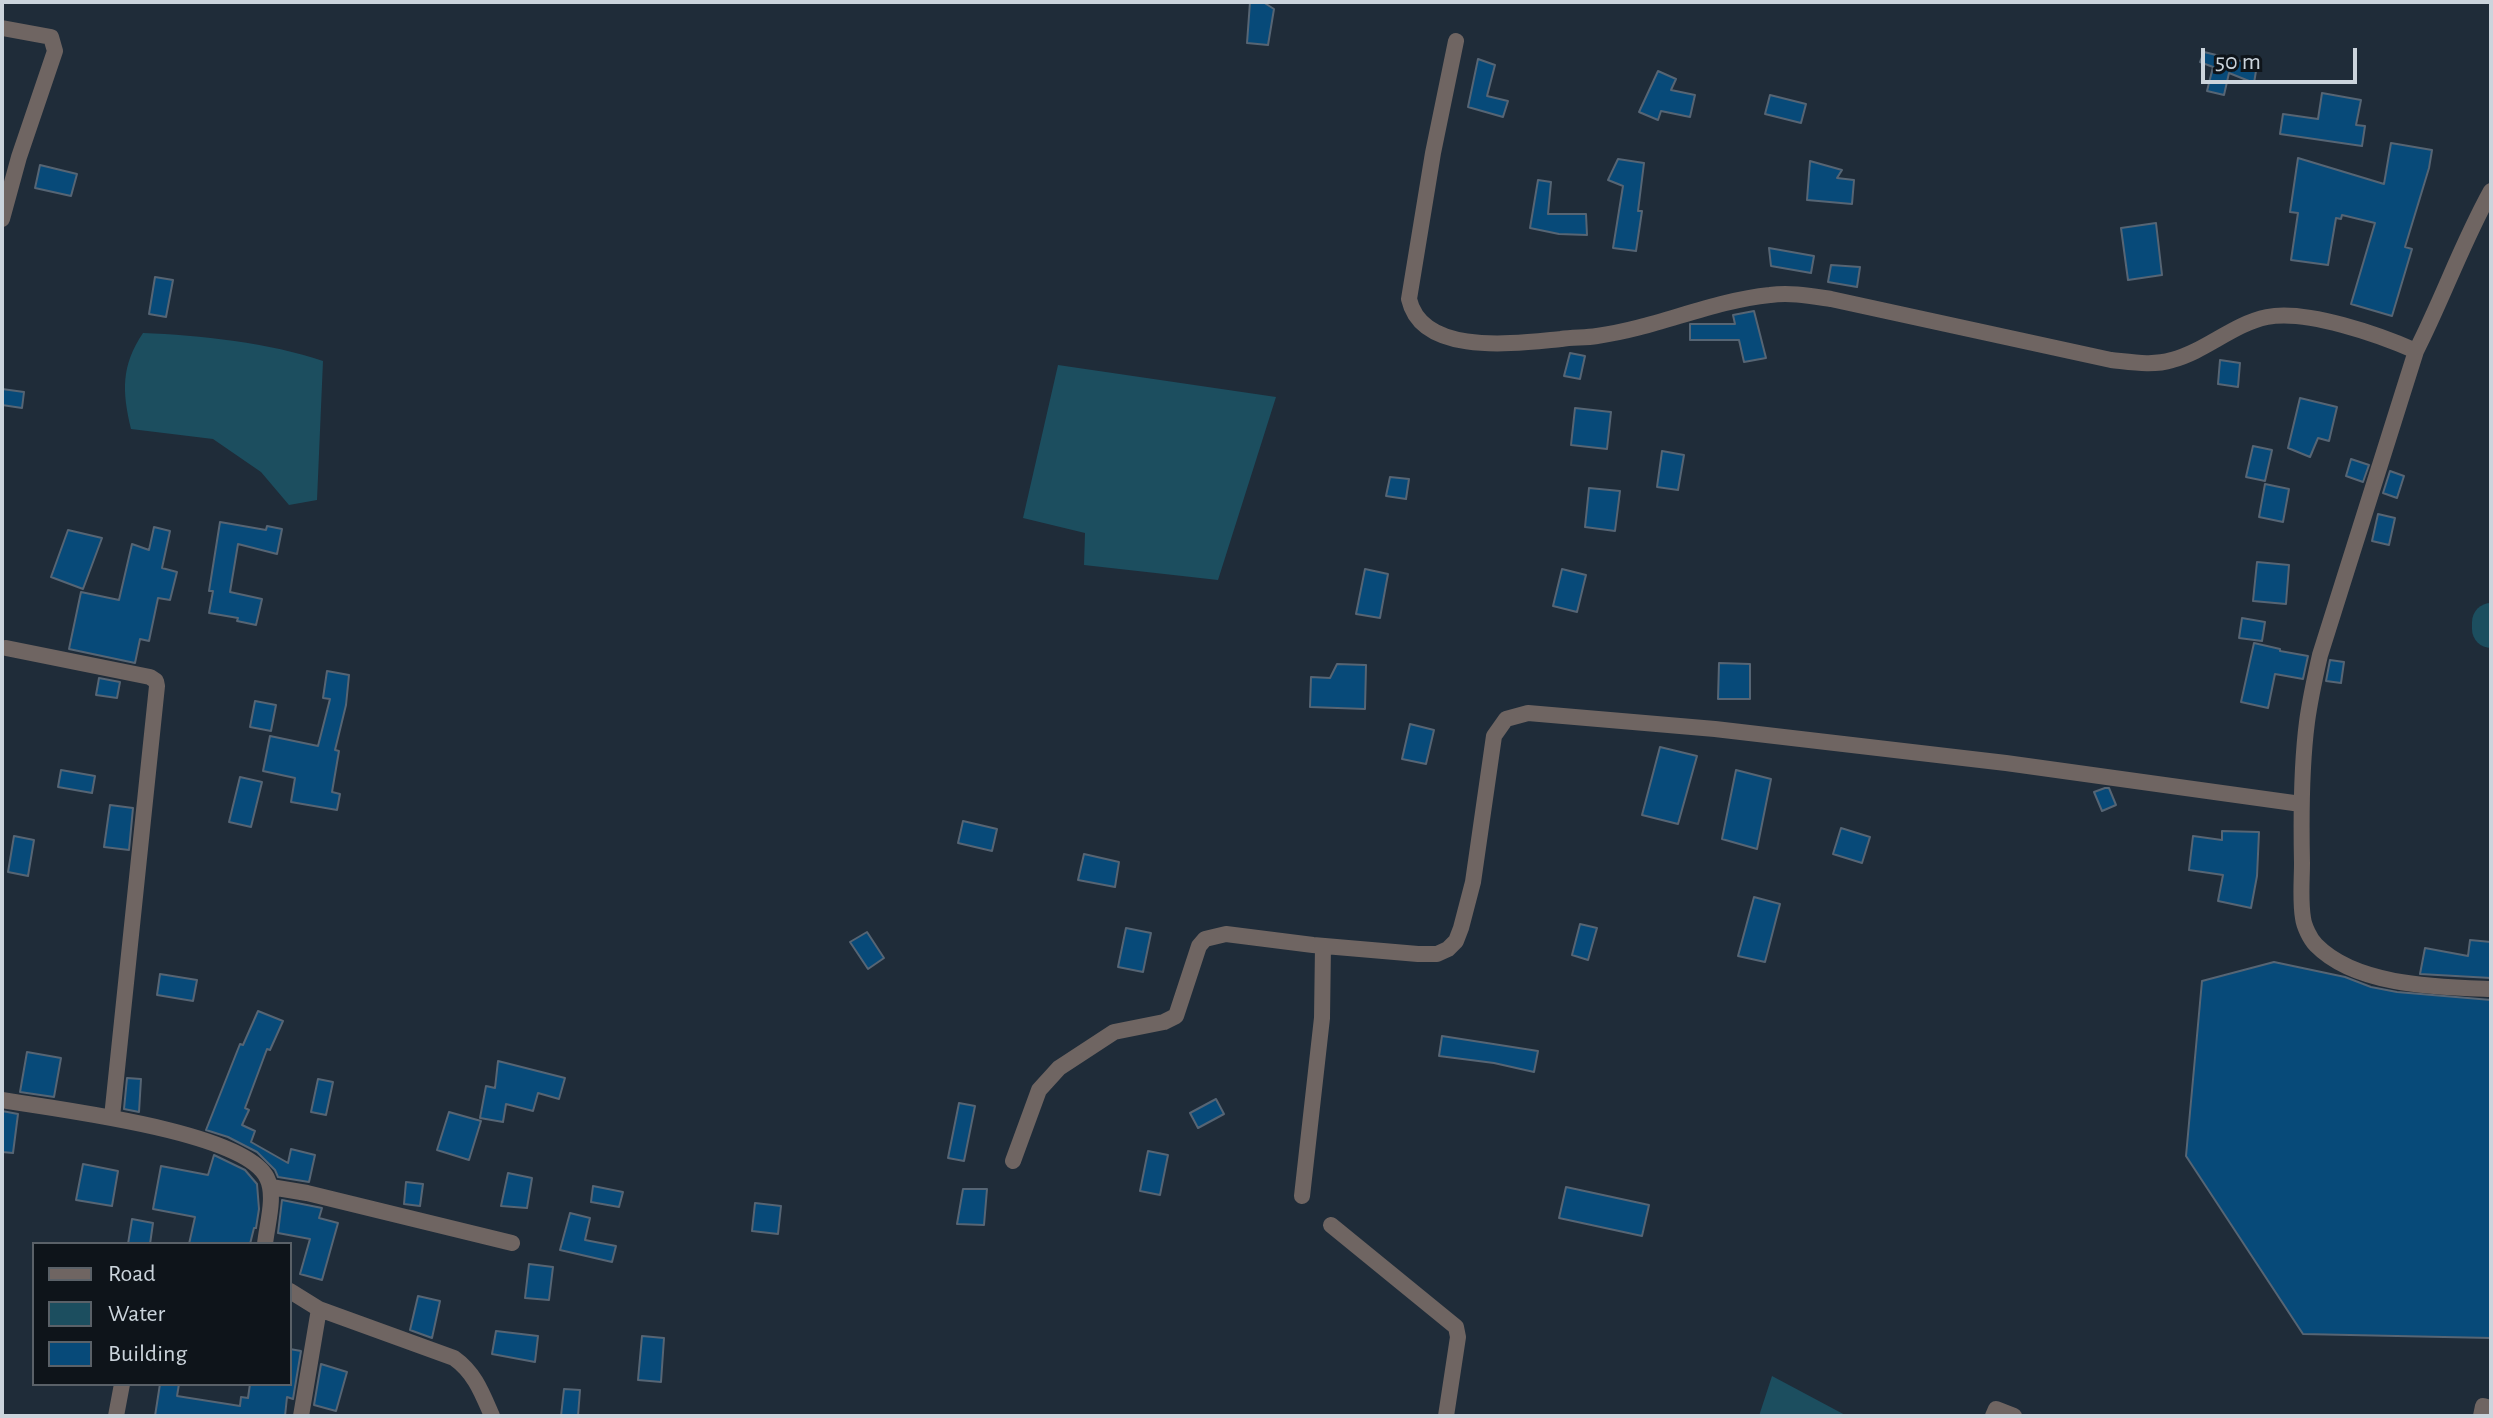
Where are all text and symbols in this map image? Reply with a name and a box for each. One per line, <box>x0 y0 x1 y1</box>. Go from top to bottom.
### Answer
scale bar <box>2205 32 2361 82</box>
text: 50 m <box>2215 50 2261 74</box>
legend <box>32 1242 292 1386</box>
text: Road <box>108 1262 156 1286</box>
text: Water <box>108 1302 165 1326</box>
text: Building <box>108 1342 187 1366</box>

